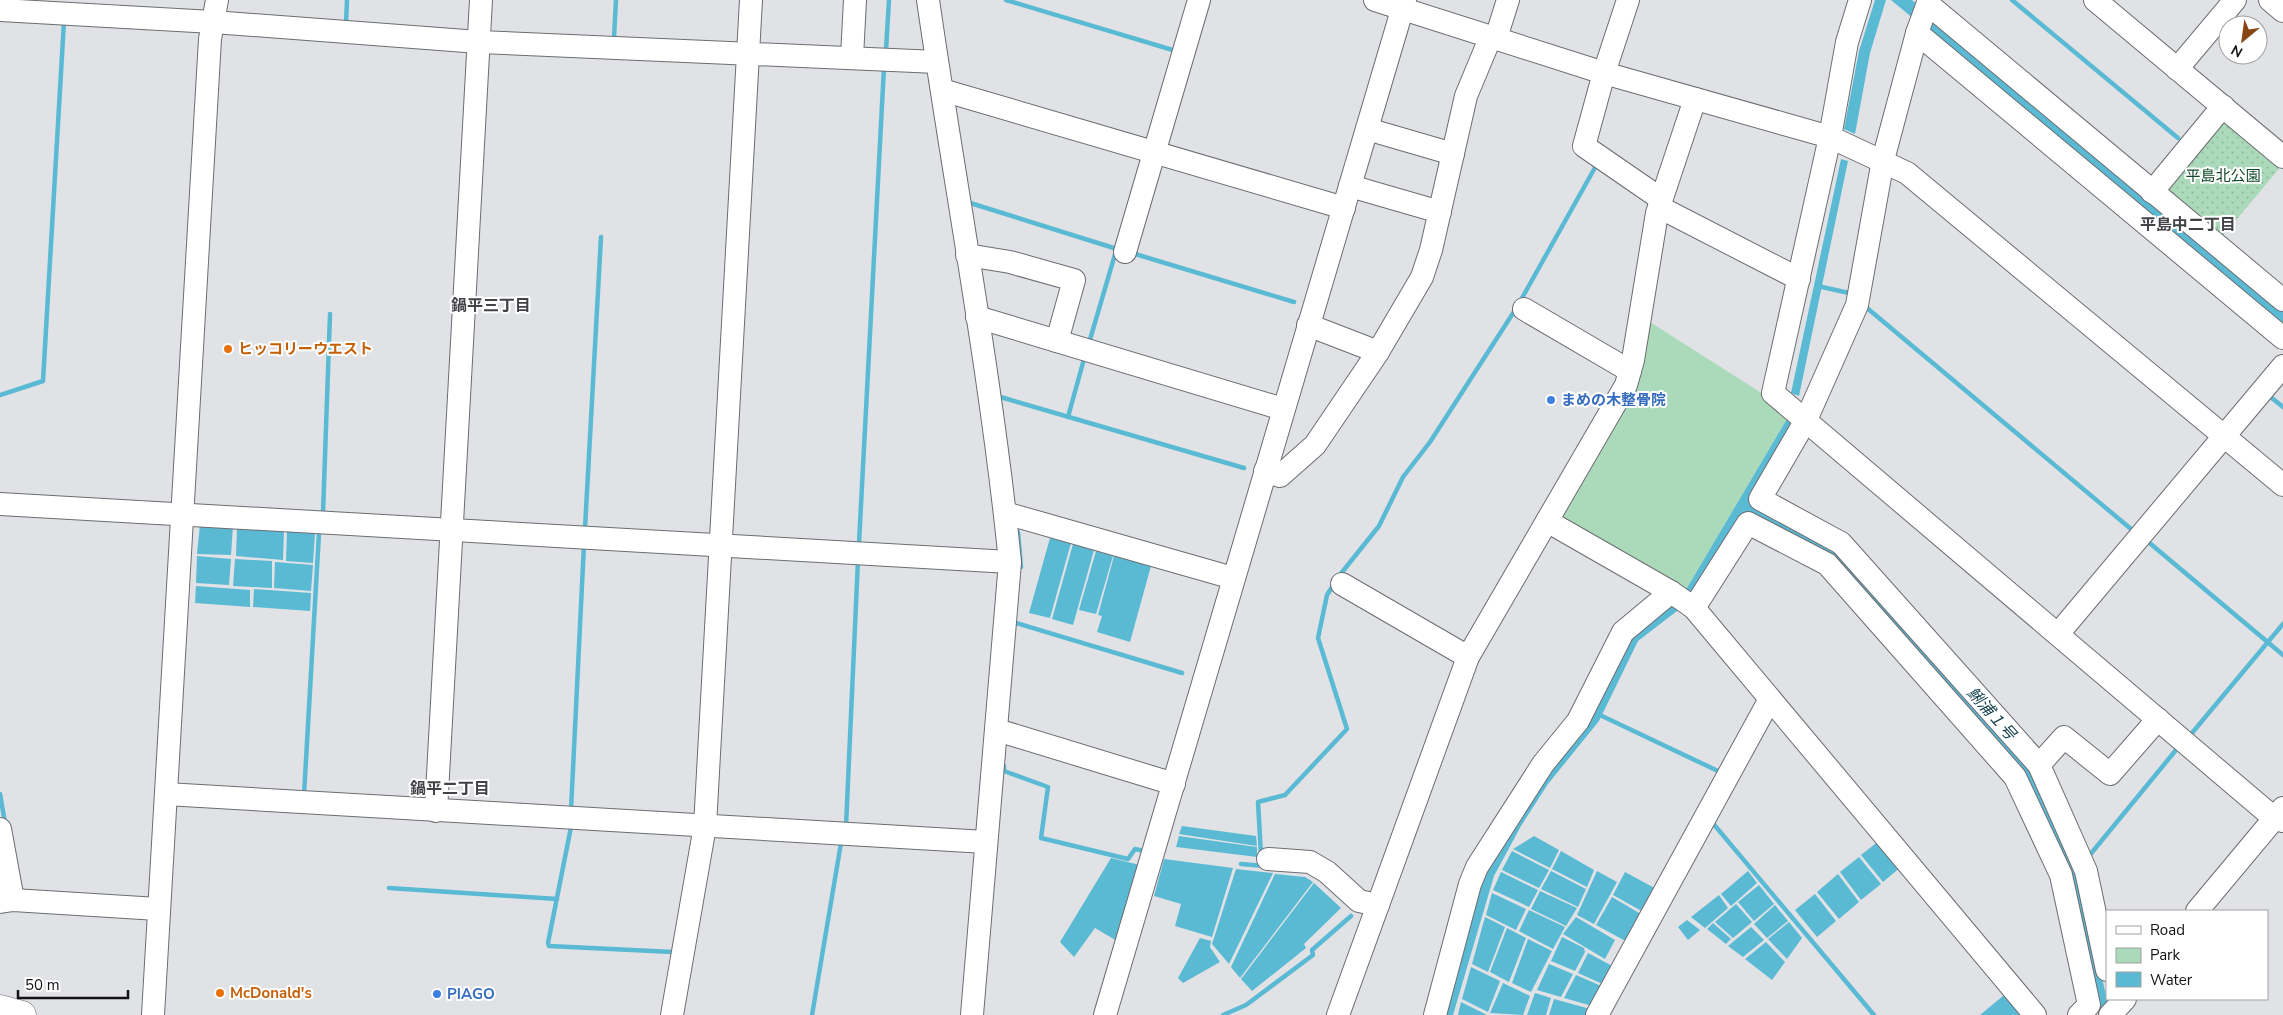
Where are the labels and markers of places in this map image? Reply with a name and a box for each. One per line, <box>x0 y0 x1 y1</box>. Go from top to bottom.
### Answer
place label: ヒッコリーウエスト <box>238 339 373 359</box>
marker: ヒッコリーウエスト <box>222 343 234 355</box>
place label: まめの木整骨院 <box>1561 390 1666 410</box>
marker: まめの木整骨院 <box>1545 394 1557 406</box>
place label: McDonald's <box>230 983 312 1003</box>
place label: PIAGO <box>447 984 495 1004</box>
marker: McDonald's <box>214 987 226 999</box>
marker: PIAGO <box>431 988 443 1000</box>

